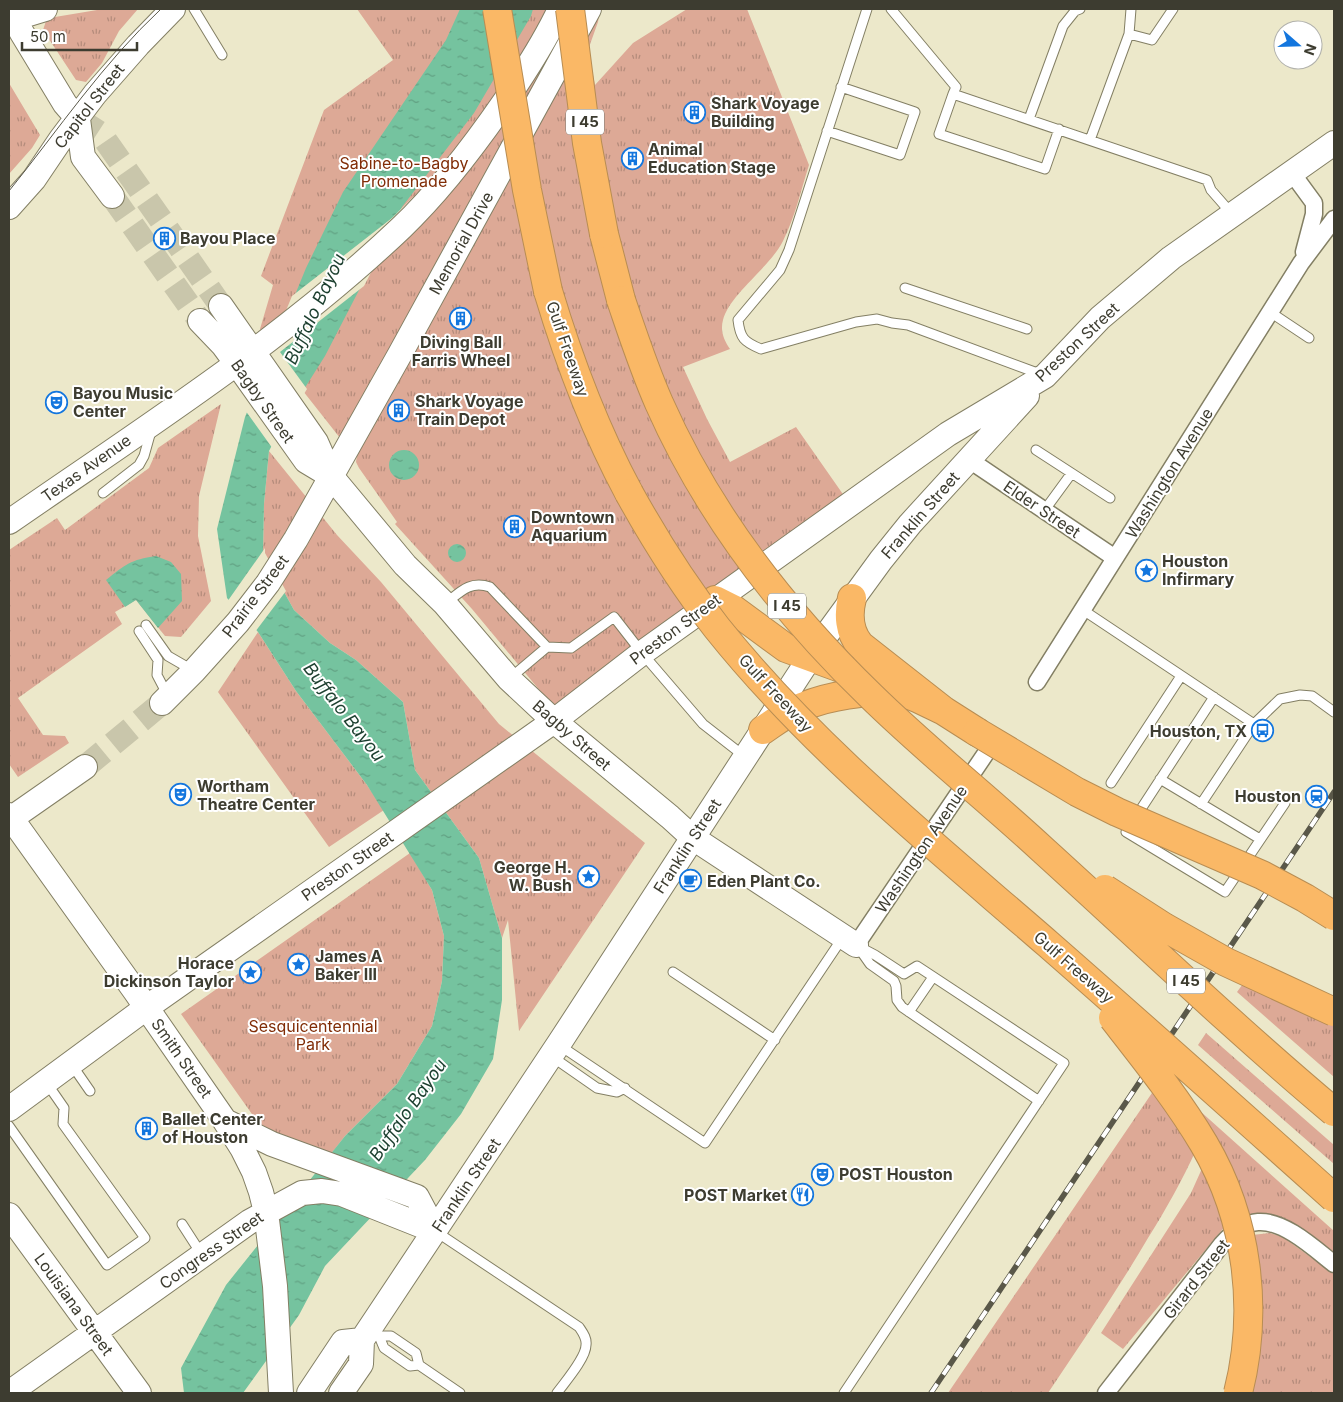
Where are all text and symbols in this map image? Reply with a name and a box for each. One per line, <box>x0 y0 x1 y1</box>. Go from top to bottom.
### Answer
scale bar <box>22 20 138 52</box>
north arrow <box>1273 20 1323 70</box>
text: 50 m <box>30 27 66 46</box>
text: N <box>1301 42 1320 58</box>
street label: Capitol Street <box>50 59 128 153</box>
place label: Shark Voyage Building <box>711 93 819 131</box>
building icon: Shark Voyage Building <box>683 100 707 124</box>
road number: I 45 <box>566 110 604 134</box>
place label: Animal Education Stage <box>648 139 776 177</box>
building icon: Animal Education Stage <box>620 146 644 170</box>
park label: Sabine-to-Bagby Promenade <box>340 153 468 191</box>
street label: Memorial Drive <box>424 188 498 298</box>
building icon: Bayou Place <box>152 226 176 250</box>
place label: Bayou Place <box>180 228 275 248</box>
water label: Buffalo Bayou <box>280 250 349 367</box>
street label: Preston Street <box>1031 298 1123 386</box>
street label: Gulf Freeway <box>542 299 594 399</box>
building icon: Diving Ball Farris Wheel <box>449 306 473 330</box>
place label: Diving Ball Farris Wheel <box>412 332 510 370</box>
street label: Bagby Street <box>227 355 299 447</box>
place label: Bayou Music Center <box>73 383 173 421</box>
theatre icon: Bayou Music Center <box>45 390 69 414</box>
place label: Shark Voyage Train Depot <box>415 391 523 429</box>
building icon: Shark Voyage Train Depot <box>387 398 411 422</box>
street label: Washington Avenue <box>1121 404 1217 542</box>
street label: Texas Avenue <box>37 430 135 506</box>
street label: Franklin Street <box>877 467 963 563</box>
street label: Elder Street <box>1000 476 1084 542</box>
place label: Downtown Aquarium <box>531 507 615 545</box>
building icon: Downtown Aquarium <box>503 514 527 538</box>
street label: Prairie Street <box>217 551 293 641</box>
place label: Houston Infirmary <box>1162 551 1235 589</box>
place icon: Houston Infirmary <box>1134 558 1158 582</box>
street label: Preston Street <box>626 589 724 669</box>
road number: I 45 <box>768 594 806 618</box>
street label: Gulf Freeway <box>735 650 817 736</box>
water label: Buffalo Bayou <box>299 658 390 766</box>
street label: Bagby Street <box>529 696 615 774</box>
bus stop icon: Houston, TX <box>1251 719 1275 743</box>
place label: Houston, TX <box>1150 721 1247 741</box>
place label: Wortham Theatre Center <box>197 776 315 814</box>
street label: Washington Avenue <box>871 781 971 917</box>
theatre icon: Wortham Theatre Center <box>169 783 193 807</box>
station icon: Houston <box>1305 784 1329 808</box>
place label: Houston <box>1235 786 1301 806</box>
street label: Franklin Street <box>649 795 725 897</box>
street label: Preston Street <box>297 827 397 905</box>
place label: George H. W. Bush <box>494 857 572 895</box>
place icon: George H. W. Bush <box>576 864 600 888</box>
cafe icon: Eden Plant Co. <box>679 869 703 893</box>
place label: Eden Plant Co. <box>707 871 821 891</box>
street label: Gulf Freeway <box>1030 927 1118 1007</box>
place label: James A Baker III <box>315 946 383 984</box>
place label: Horace Dickinson Taylor <box>104 953 234 991</box>
place icon: James A Baker III <box>287 953 311 977</box>
place icon: Horace Dickinson Taylor <box>238 960 262 984</box>
road number: I 45 <box>1167 968 1205 994</box>
street label: Smith Street <box>147 1014 217 1102</box>
park label: Sesquicentennial Park <box>248 1016 378 1054</box>
water label: Buffalo Bayou <box>365 1054 451 1165</box>
place label: Ballet Center of Houston <box>162 1109 263 1147</box>
building icon: Ballet Center of Houston <box>134 1116 158 1140</box>
street label: Franklin Street <box>427 1134 505 1236</box>
theatre icon: POST Houston <box>811 1162 835 1186</box>
place label: POST Houston <box>839 1164 953 1184</box>
restaurant icon: POST Market <box>791 1183 815 1207</box>
place label: POST Market <box>684 1185 787 1205</box>
street label: Congress Street <box>155 1207 267 1293</box>
street label: Girard Street <box>1159 1235 1233 1323</box>
street label: Louisiana Street <box>30 1249 118 1359</box>

